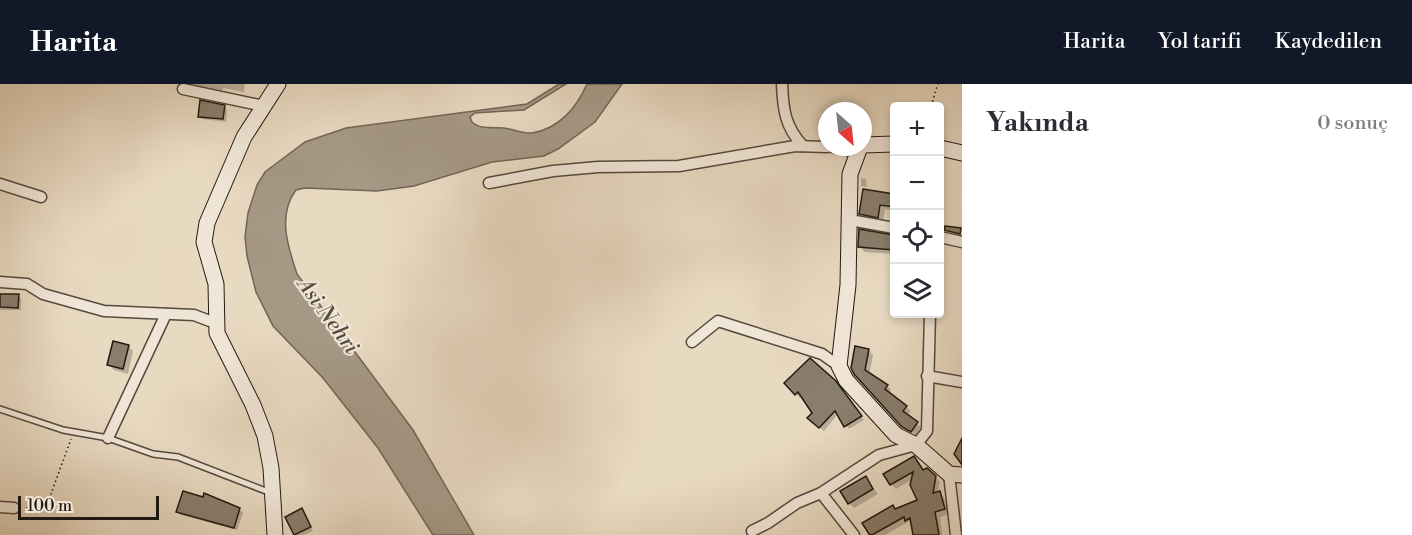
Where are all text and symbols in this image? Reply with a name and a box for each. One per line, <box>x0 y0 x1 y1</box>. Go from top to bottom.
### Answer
text: Harita <box>30 25 117 60</box>
text: Harita <box>1063 29 1125 55</box>
text: Yol tarifi <box>1158 29 1242 55</box>
text: Kaydedilen <box>1275 29 1382 55</box>
north arrow <box>818 102 872 156</box>
map controls <box>890 102 944 318</box>
button: + <box>890 102 944 156</box>
text: Yakında <box>986 107 1089 139</box>
text: 0 sonuç <box>1317 111 1388 136</box>
button: − <box>890 156 944 210</box>
button: locate <box>890 210 944 264</box>
button: layers <box>890 264 944 318</box>
water label: Asi Nehri <box>290 271 365 359</box>
scale bar <box>18 493 159 520</box>
text: 100 m <box>27 496 72 516</box>

